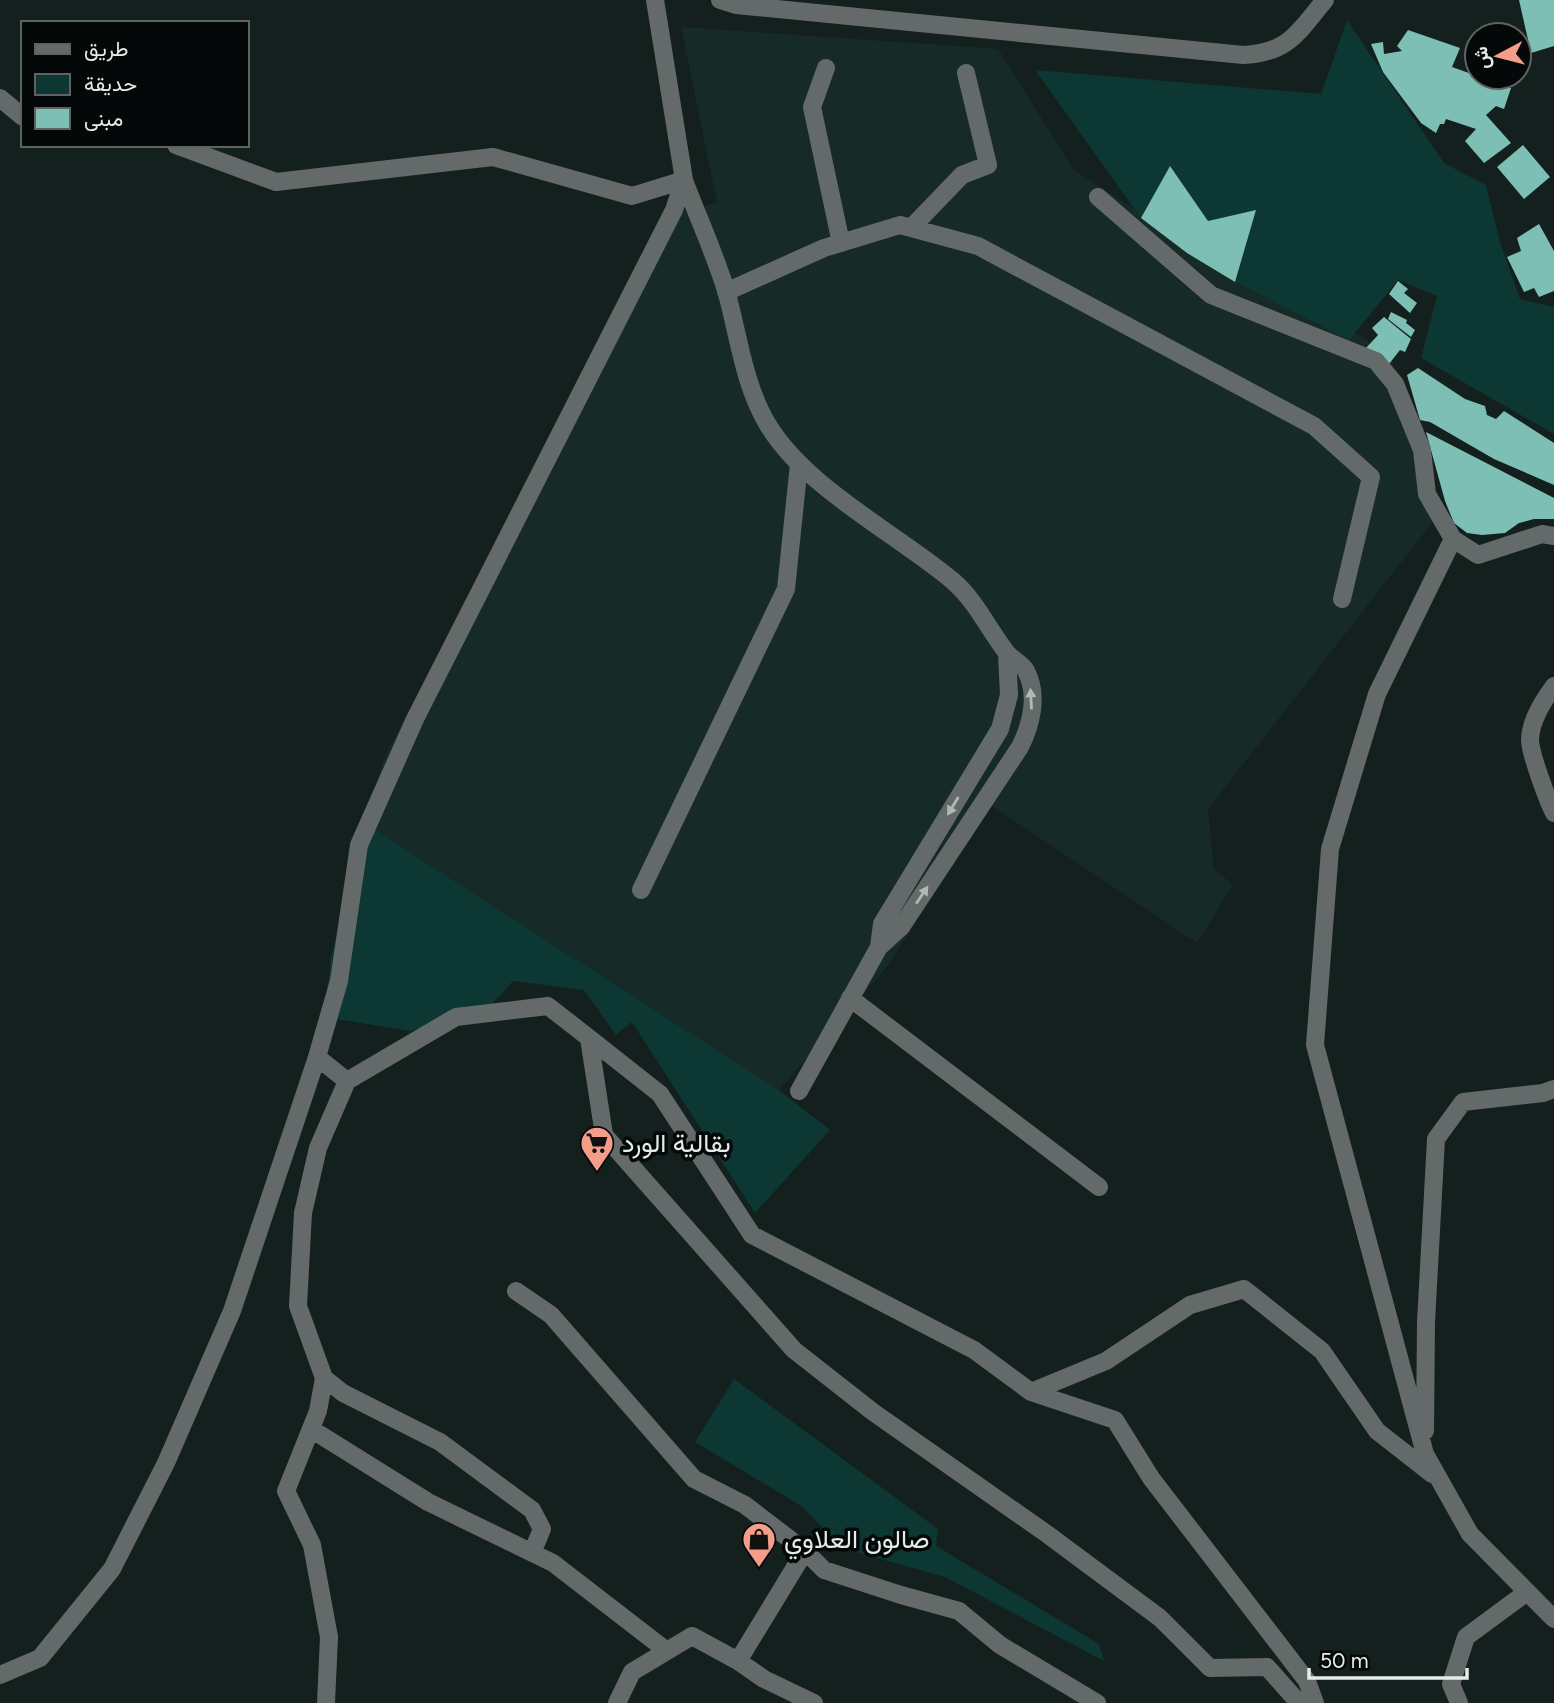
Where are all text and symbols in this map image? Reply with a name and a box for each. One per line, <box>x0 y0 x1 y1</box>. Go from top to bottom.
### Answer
legend <box>21 21 248 147</box>
north arrow <box>1463 21 1533 91</box>
text: طريق <box>84 36 129 62</box>
text: ش <box>1469 45 1494 71</box>
text: حديقة <box>84 71 137 96</box>
text: مبنى <box>84 106 123 131</box>
one-way arrow <box>1026 688 1037 710</box>
one-way arrow <box>947 797 959 816</box>
one-way arrow <box>915 886 929 904</box>
supermarket icon: بقالية الورد <box>578 1124 616 1173</box>
place label: بقالية الورد <box>622 1127 731 1159</box>
shop icon: صالون العلاوي <box>740 1520 778 1569</box>
place label: صالون العلاوي <box>784 1523 930 1560</box>
scale bar <box>1309 1636 1466 1680</box>
text: 50 m <box>1320 1648 1369 1673</box>

